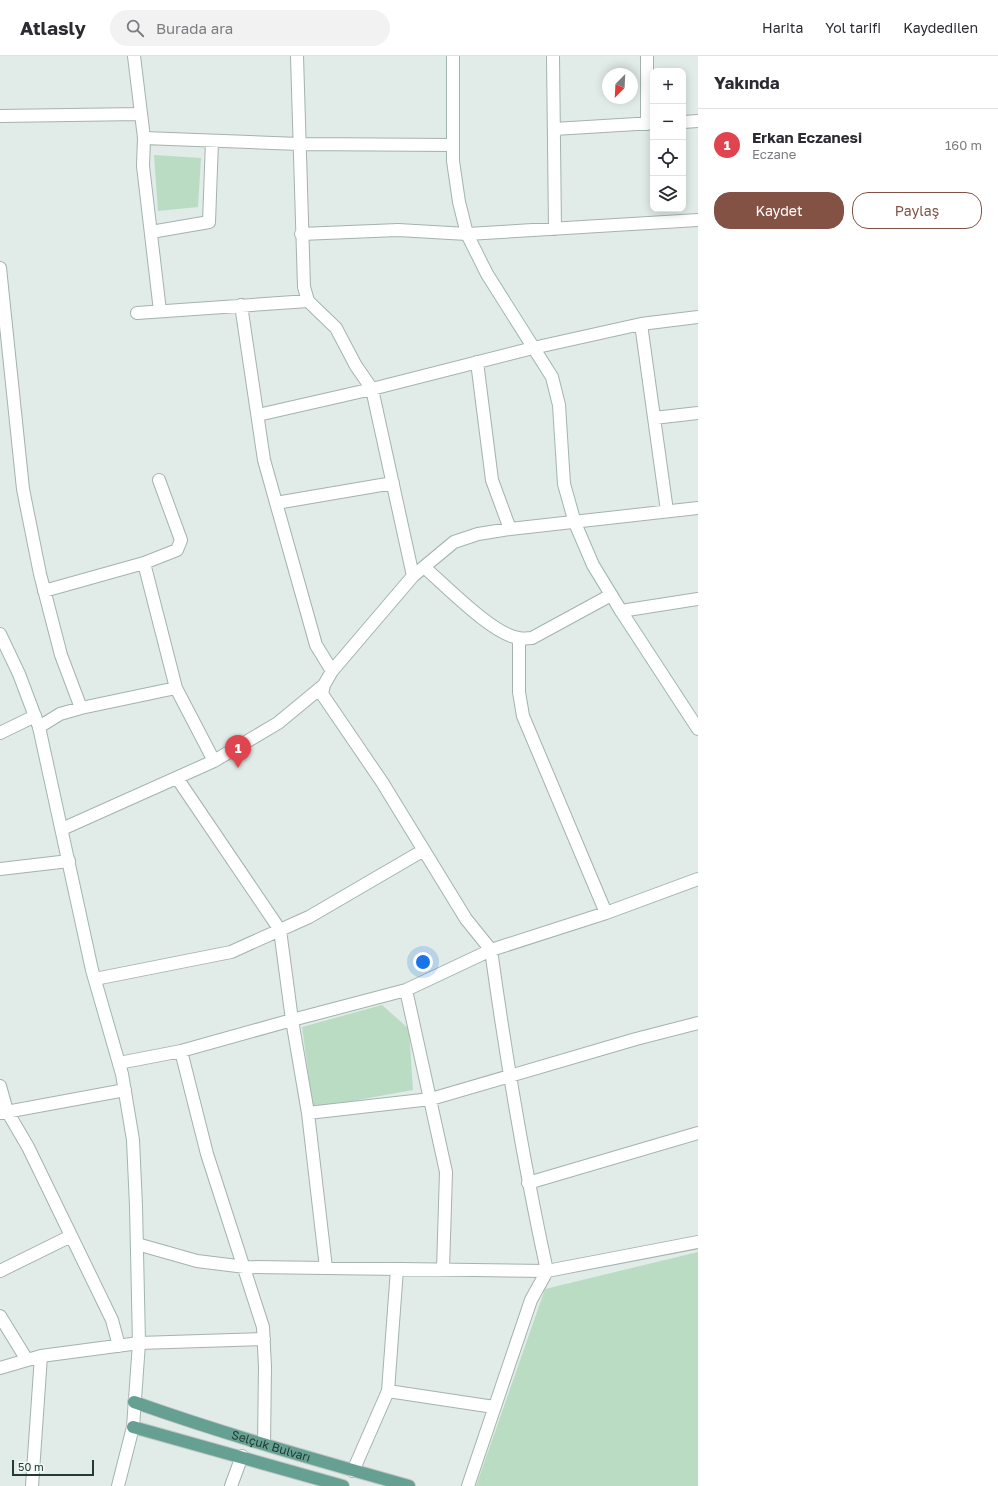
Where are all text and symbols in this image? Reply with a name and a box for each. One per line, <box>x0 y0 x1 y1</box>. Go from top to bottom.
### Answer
search box <box>110 10 390 46</box>
text: Atlasly <box>20 16 86 39</box>
icon: search <box>124 17 146 39</box>
text: Burada ara <box>156 19 233 37</box>
text: Harita <box>762 19 803 36</box>
text: Yol tarifi <box>825 19 881 36</box>
text: Kaydedilen <box>903 19 978 36</box>
north arrow <box>602 68 638 104</box>
map controls <box>650 68 686 212</box>
button: + <box>650 68 686 104</box>
text: Yakında <box>714 72 780 93</box>
button: − <box>650 104 686 140</box>
text: Erkan Eczanesi <box>752 128 862 146</box>
text: 1 <box>724 137 730 153</box>
text: 160 m <box>945 137 982 153</box>
button: locate <box>650 140 686 176</box>
text: Eczane <box>752 146 796 162</box>
button: layers <box>650 176 686 212</box>
button: Kaydet <box>714 192 844 229</box>
button: Paylaş <box>852 192 982 229</box>
pin: 1 <box>225 735 251 768</box>
your location <box>413 952 433 972</box>
street label: Selçuk Bulvarı <box>230 1427 312 1465</box>
scale bar <box>12 1458 94 1477</box>
text: 50 m <box>18 1460 44 1473</box>

